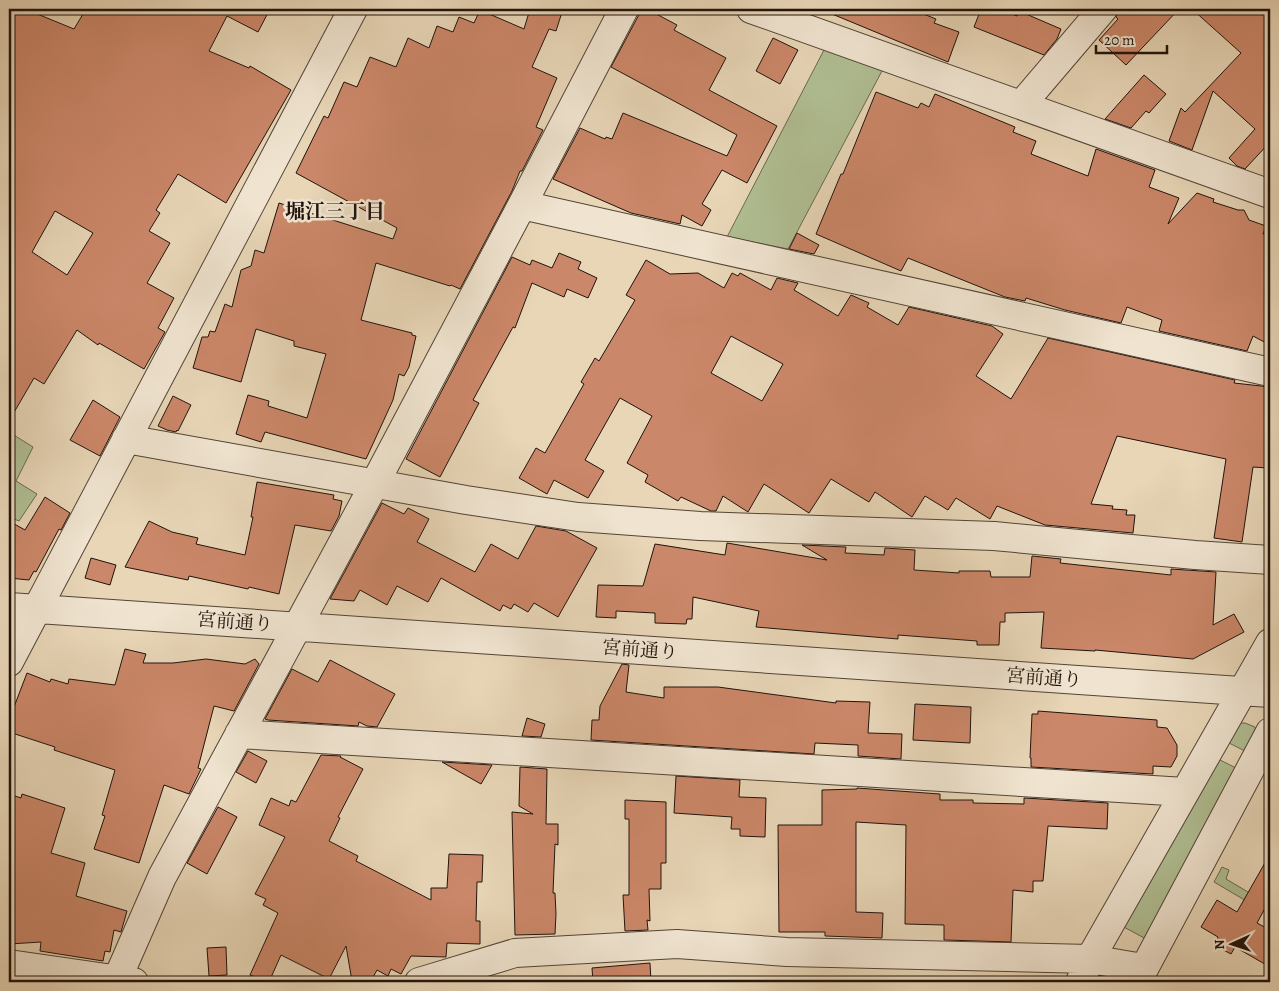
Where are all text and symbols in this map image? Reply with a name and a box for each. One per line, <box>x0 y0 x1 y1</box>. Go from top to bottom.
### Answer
scale bar <box>1096 22 1168 54</box>
text: 20 m <box>1104 30 1135 50</box>
district label: 堀江三丁目 <box>285 198 385 225</box>
street label: 宮前通り <box>196 606 274 638</box>
street label: 宮前通り <box>601 634 679 666</box>
street label: 宮前通り <box>1005 662 1083 694</box>
north arrow <box>1206 918 1256 968</box>
text: N <box>1210 939 1229 950</box>

